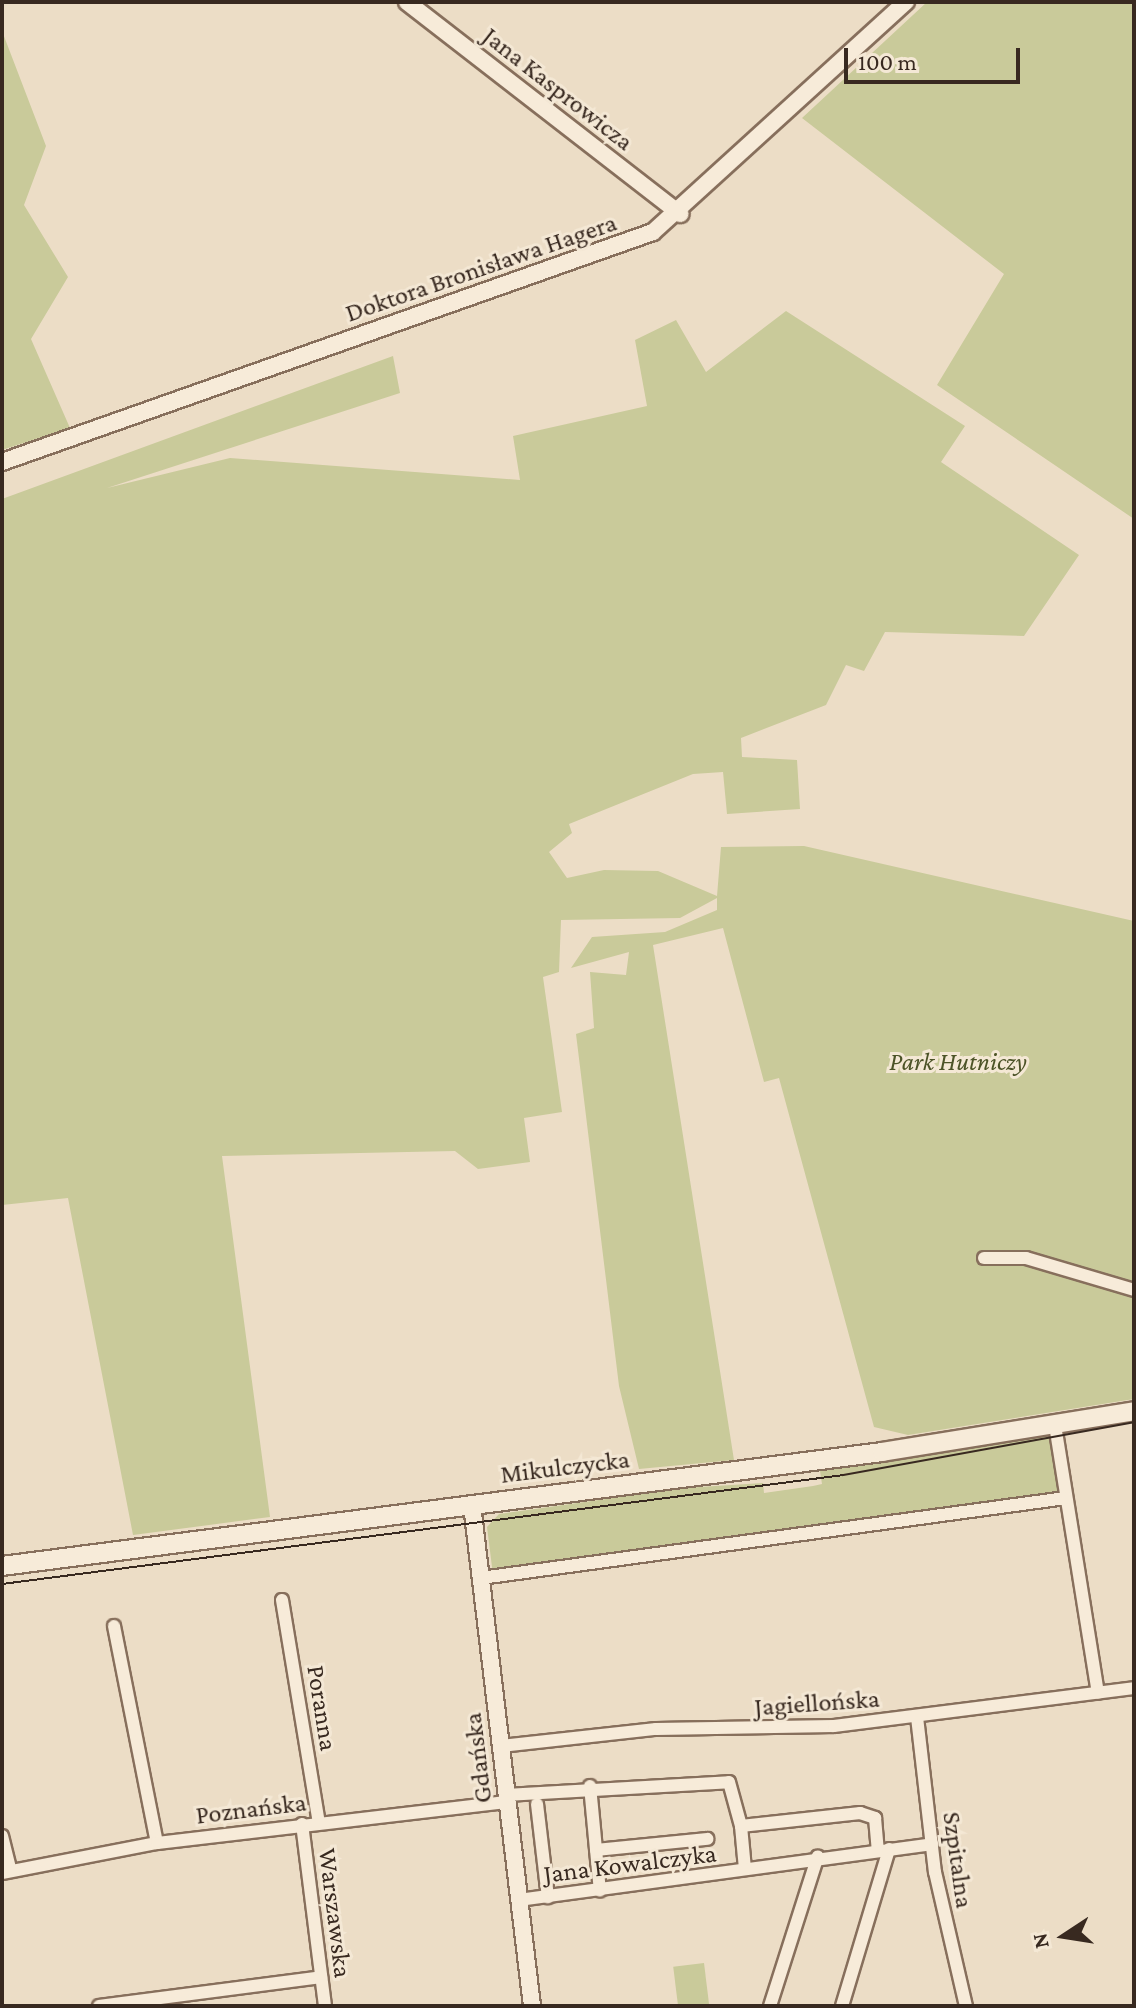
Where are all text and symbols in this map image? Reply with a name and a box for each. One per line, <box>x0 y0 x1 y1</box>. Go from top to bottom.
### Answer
street label: Jana Kasprowicza <box>476 21 640 157</box>
scale bar <box>848 32 1024 82</box>
text: 100 m <box>858 48 917 75</box>
street label: Doktora Bronisława Hagera <box>341 207 621 329</box>
park label: Park Hutniczy <box>889 1046 1027 1078</box>
street label: Mikulczycka <box>499 1444 631 1490</box>
street label: Poranna <box>300 1663 344 1753</box>
street label: Jagiellońska <box>753 1683 881 1723</box>
street label: Gdańska <box>457 1711 499 1805</box>
street label: Poznańska <box>194 1787 308 1831</box>
street label: Szpitalna <box>936 1810 980 1910</box>
street label: Jana Kowalczyka <box>542 1838 718 1890</box>
street label: Warszawska <box>312 1846 358 1980</box>
north arrow <box>1024 1896 1104 1976</box>
text: N <box>1026 1931 1054 1951</box>

